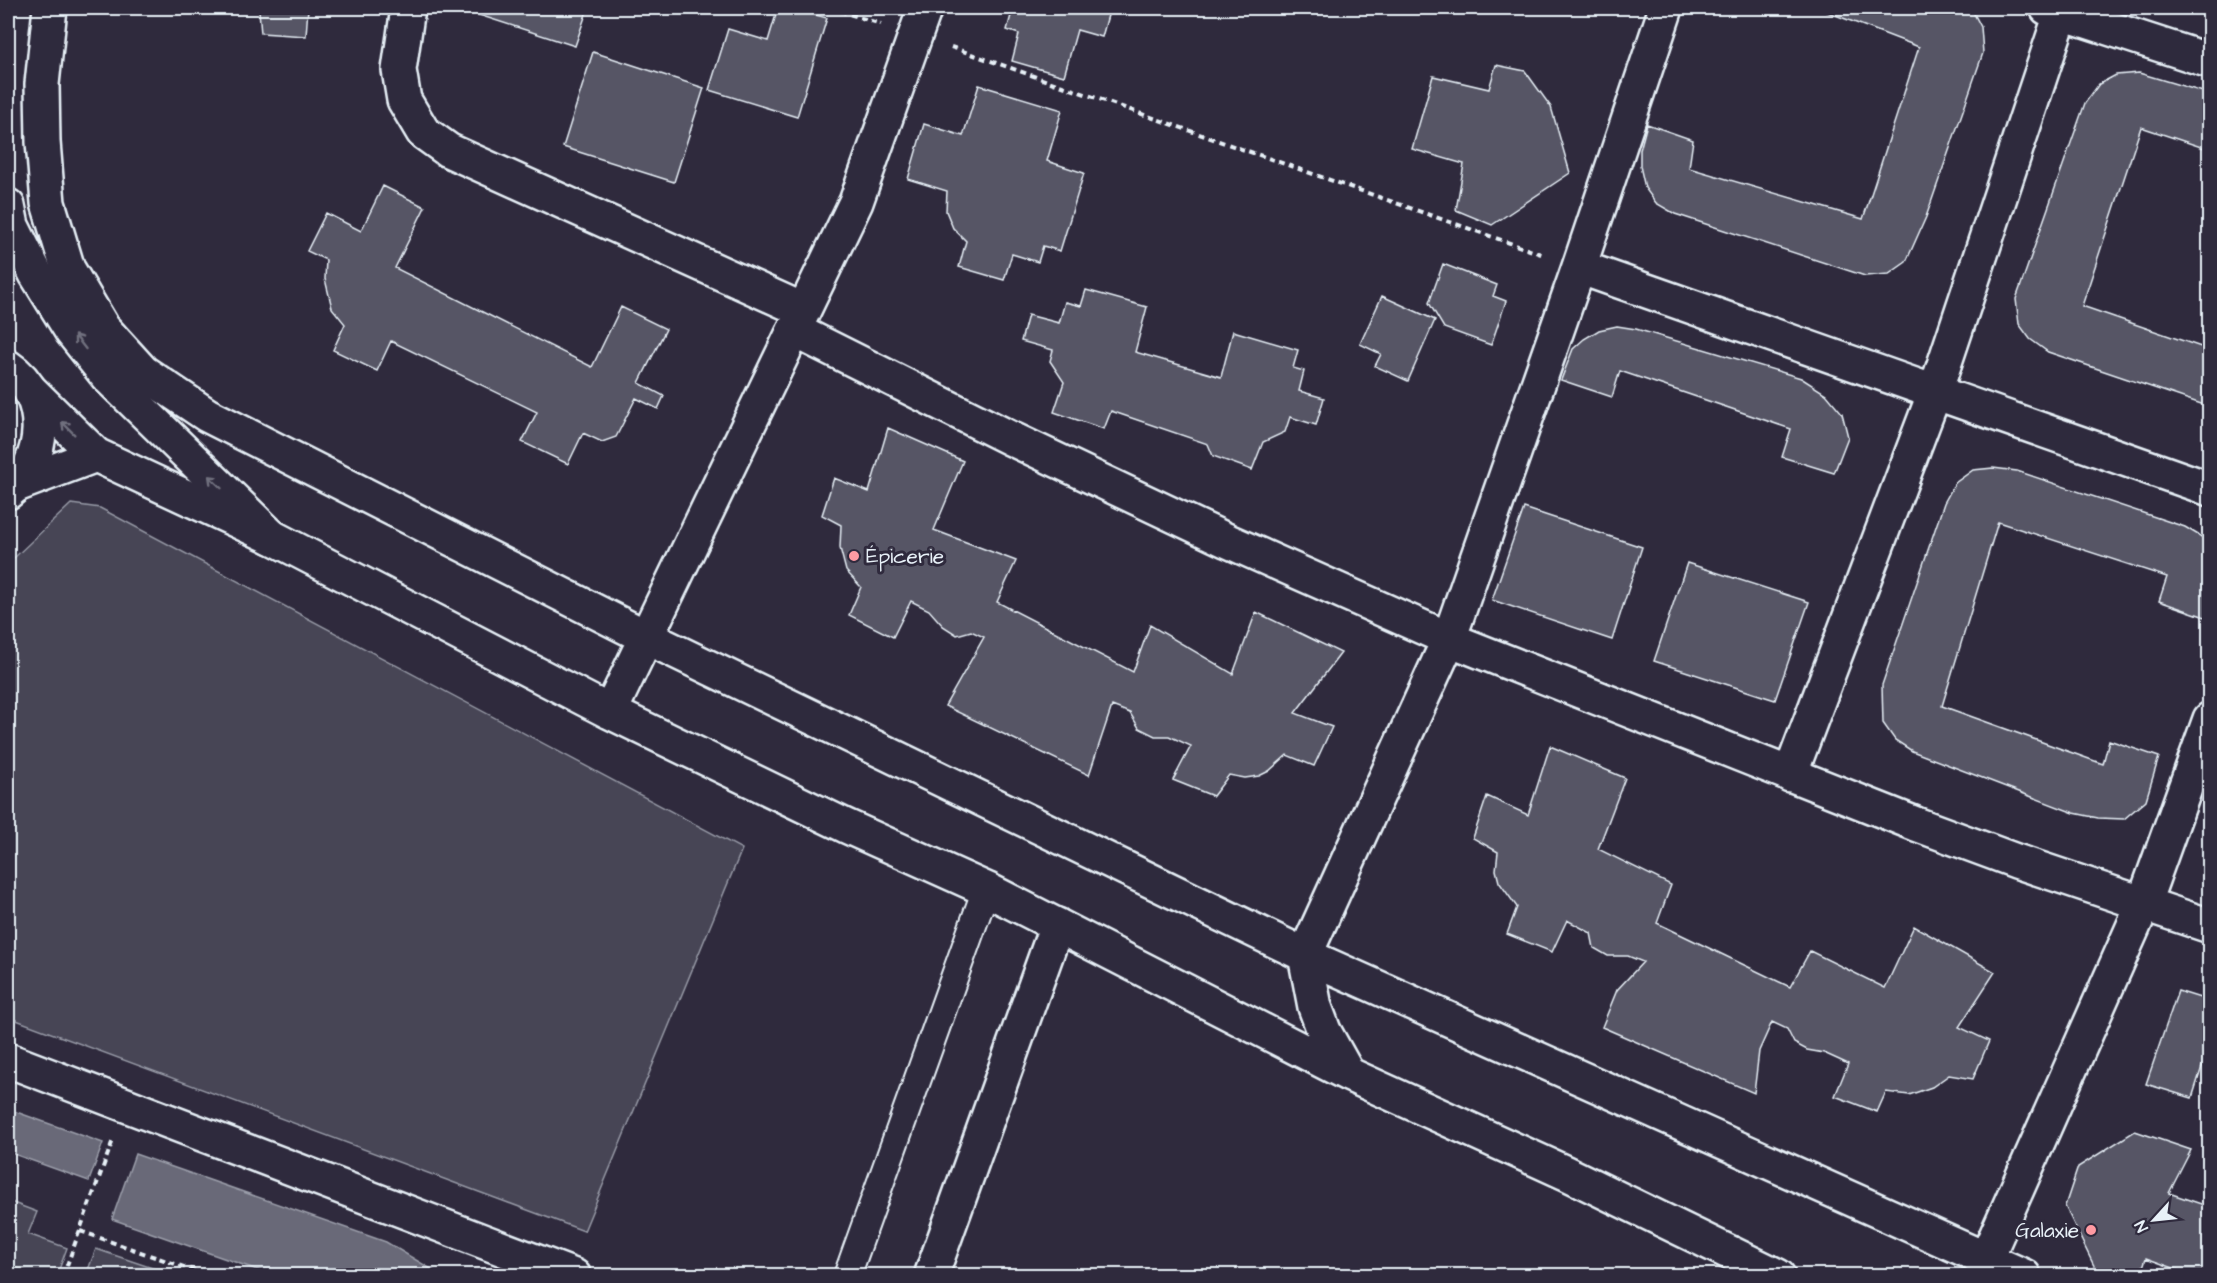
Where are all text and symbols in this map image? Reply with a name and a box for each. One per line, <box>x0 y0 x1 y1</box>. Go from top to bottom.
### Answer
one-way arrow <box>73 334 86 350</box>
one-way arrow <box>60 420 75 435</box>
one-way arrow <box>208 475 223 489</box>
place label: Épicerie <box>866 542 944 572</box>
marker: Épicerie <box>847 549 861 563</box>
north arrow <box>2124 1190 2184 1250</box>
place label: Galaxie <box>2015 1216 2079 1245</box>
text: N <box>2129 1217 2154 1236</box>
marker: Galaxie <box>2084 1223 2098 1237</box>

